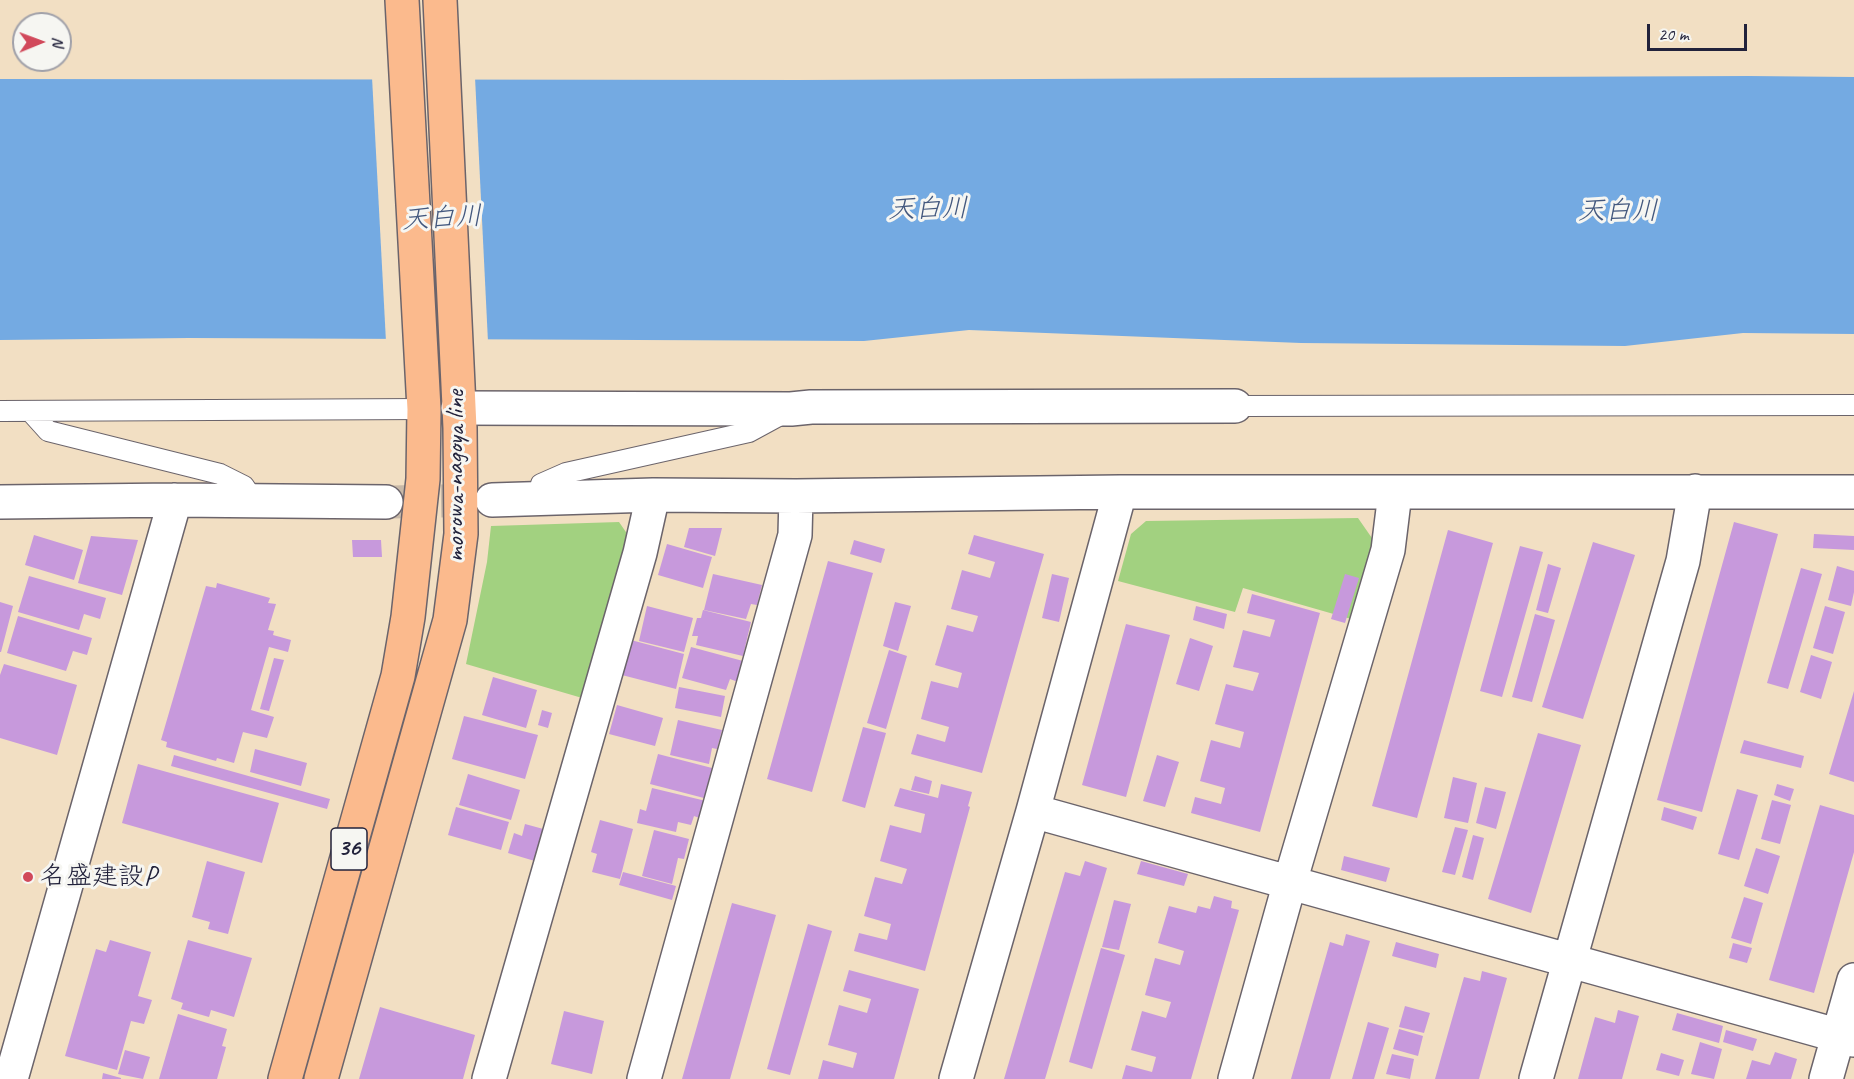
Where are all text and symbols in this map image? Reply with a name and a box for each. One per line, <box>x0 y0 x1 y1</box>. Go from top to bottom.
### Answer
north arrow <box>12 12 72 72</box>
scale bar <box>1650 12 1750 50</box>
text: 20 m <box>1658 23 1689 45</box>
text: N <box>48 37 68 47</box>
water label: 天白川 <box>887 193 969 227</box>
water label: 天白川 <box>1578 196 1658 228</box>
water label: 天白川 <box>401 201 483 237</box>
street label: morowa-nagoya line <box>440 390 472 562</box>
road number: 36 <box>331 828 367 870</box>
place label: 名盛建設P <box>40 861 156 893</box>
marker: 名盛建設P <box>21 870 35 884</box>

